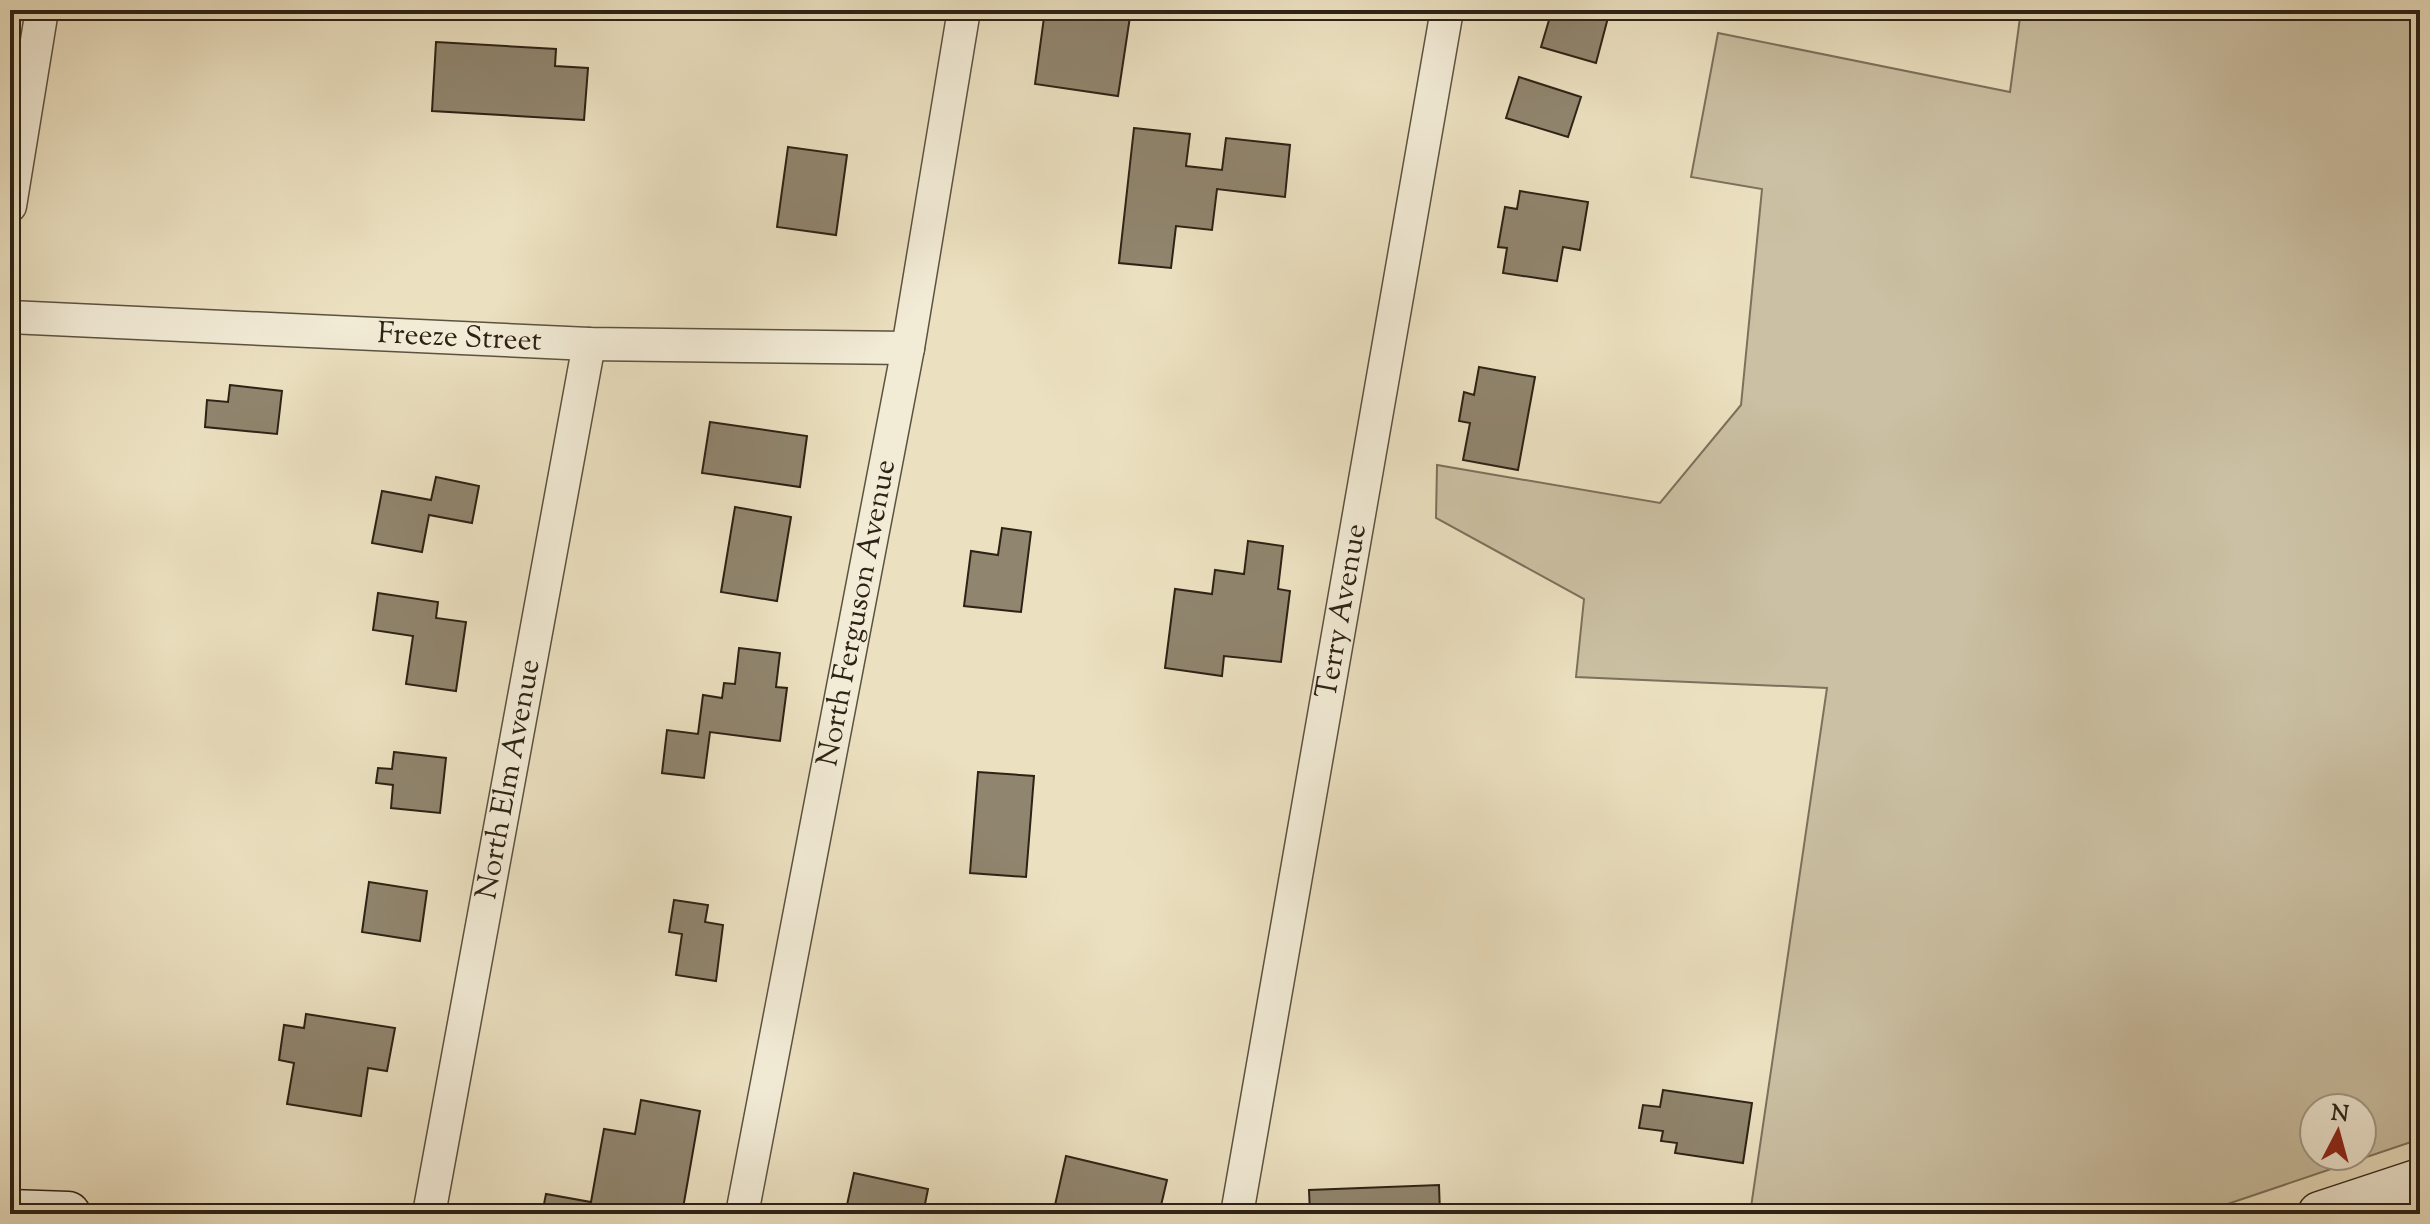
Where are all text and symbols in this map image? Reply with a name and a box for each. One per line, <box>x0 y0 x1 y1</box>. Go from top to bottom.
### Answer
street label: Freeze Street <box>376 313 543 363</box>
street label: North Ferguson Avenue <box>807 456 908 770</box>
street label: Terry Avenue <box>1306 520 1379 702</box>
street label: North Elm Avenue <box>466 656 552 903</box>
north arrow <box>2298 1092 2378 1172</box>
text: N <box>2329 1098 2351 1132</box>

